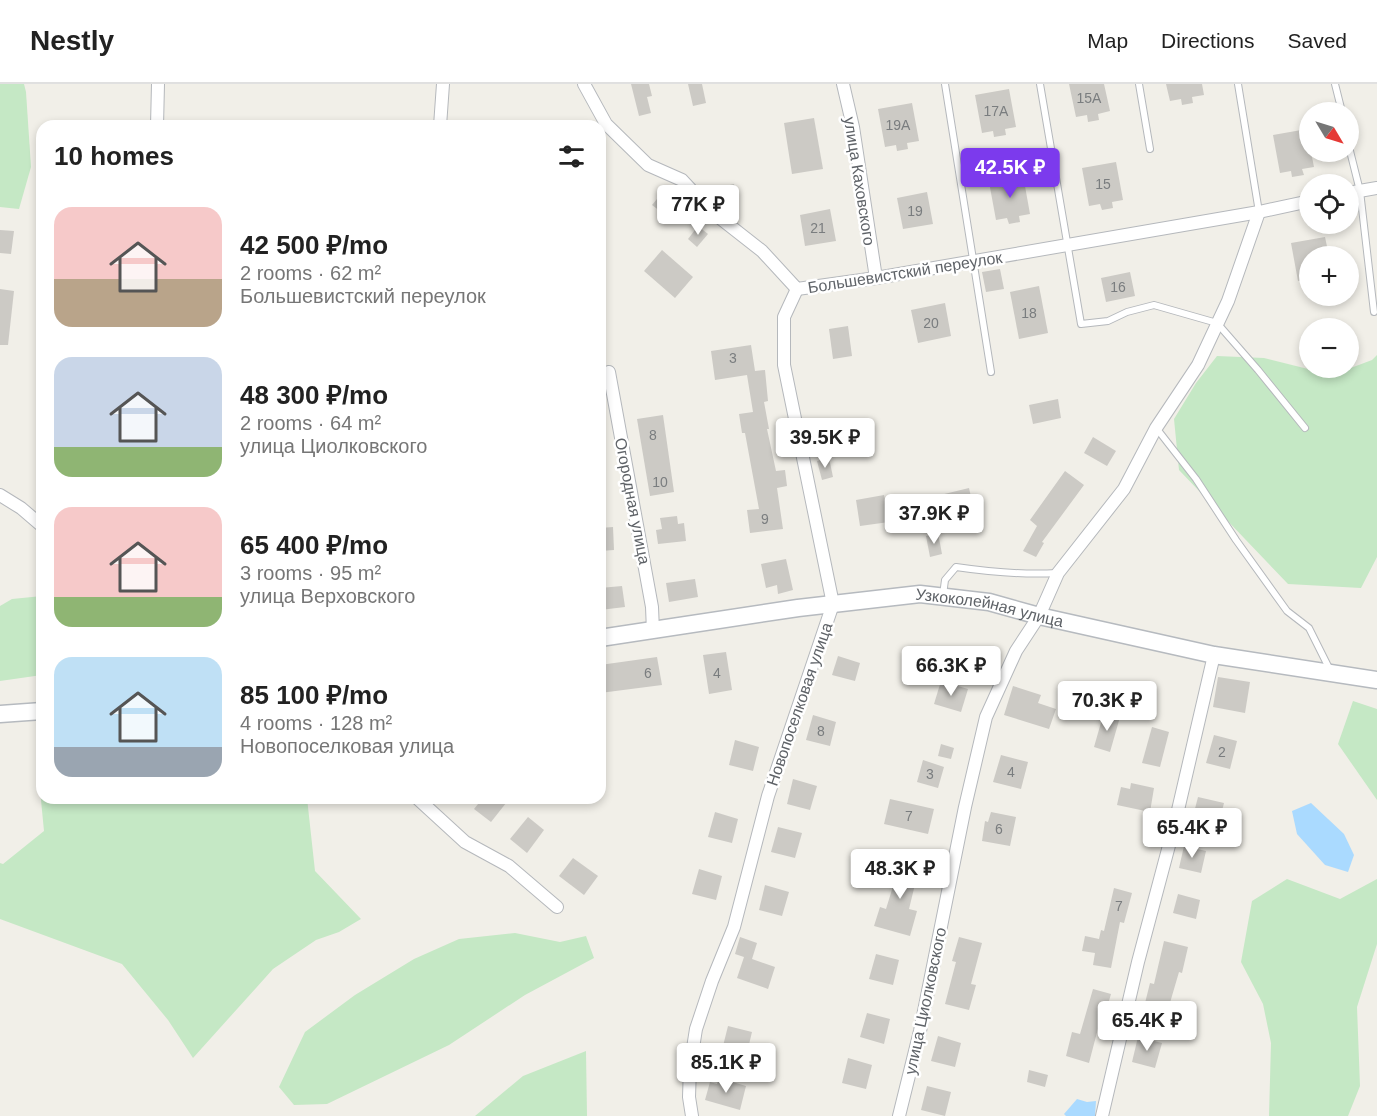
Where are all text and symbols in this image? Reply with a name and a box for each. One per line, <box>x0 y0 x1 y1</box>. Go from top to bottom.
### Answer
text: Nestly <box>30 25 114 56</box>
text: Map <box>1087 29 1128 52</box>
text: Directions <box>1161 29 1254 52</box>
text: Saved <box>1287 29 1347 52</box>
house number: 15А <box>1077 90 1102 106</box>
north arrow <box>1299 102 1359 162</box>
map controls <box>1299 102 1359 378</box>
house number: 17А <box>984 103 1009 119</box>
street label: улица Каховского <box>841 115 878 247</box>
house number: 19А <box>886 117 911 133</box>
icon: filters <box>555 140 588 173</box>
text: 10 homes <box>54 141 174 171</box>
pin: 42.5K ₽ <box>955 148 1065 199</box>
text: 42.5K ₽ <box>975 156 1045 178</box>
button: locate <box>1299 174 1359 234</box>
house number: 15 <box>1095 176 1111 192</box>
pin: 77K ₽ <box>656 185 740 236</box>
text: 77K ₽ <box>671 193 725 215</box>
house number: 19 <box>907 203 923 219</box>
house number: 21 <box>810 220 826 236</box>
text: 42 500 ₽/mo <box>240 230 388 260</box>
icon: home <box>102 231 174 303</box>
button: + <box>1299 246 1359 306</box>
street label: Большевистский переулок <box>807 249 1004 296</box>
text: 2 rooms · 62 m² <box>240 262 381 284</box>
house number: 16 <box>1110 279 1126 295</box>
text: Большевистский переулок <box>240 285 486 307</box>
house number: 18 <box>1021 305 1037 321</box>
house number: 20 <box>923 315 939 331</box>
button: − <box>1299 318 1359 378</box>
house number: 3 <box>729 350 737 366</box>
text: 48 300 ₽/mo <box>240 380 388 410</box>
icon: home <box>102 381 174 453</box>
text: 2 rooms · 64 m² <box>240 412 381 434</box>
pin: 39.5K ₽ <box>770 418 880 469</box>
text: 39.5K ₽ <box>790 426 860 448</box>
house number: 8 <box>649 427 657 443</box>
text: улица Циолковского <box>240 435 427 457</box>
street label: Огородная улица <box>612 436 653 566</box>
house number: 10 <box>652 474 668 490</box>
pin: 37.9K ₽ <box>879 494 989 545</box>
text: 37.9K ₽ <box>899 502 969 524</box>
house number: 9 <box>761 511 769 527</box>
text: 65 400 ₽/mo <box>240 530 388 560</box>
icon: home <box>102 531 174 603</box>
text: 3 rooms · 95 m² <box>240 562 381 584</box>
text: улица Верховского <box>240 585 415 607</box>
street label: Узкоколейная улица <box>915 586 1065 630</box>
street label: Новопоселковая улица <box>764 620 835 788</box>
pin: 66.3K ₽ <box>896 646 1006 697</box>
text: 66.3K ₽ <box>916 654 986 676</box>
house number: 6 <box>644 665 652 681</box>
house number: 4 <box>713 665 721 681</box>
text: 85 100 ₽/mo <box>240 680 388 710</box>
icon: home <box>102 681 174 753</box>
pin: 70.3K ₽ <box>1052 681 1162 732</box>
text: 70.3K ₽ <box>1072 689 1142 711</box>
text: 4 rooms · 128 m² <box>240 712 392 734</box>
house number: 8 <box>817 723 825 739</box>
text: Новопоселковая улица <box>240 735 454 757</box>
house number: 2 <box>1218 744 1226 760</box>
house number: 4 <box>1007 764 1015 780</box>
house number: 3 <box>926 766 934 782</box>
house number: 7 <box>905 808 913 824</box>
pin: 65.4K ₽ <box>1137 808 1247 859</box>
text: 65.4K ₽ <box>1157 816 1227 838</box>
house number: 6 <box>995 821 1003 837</box>
pin: 48.3K ₽ <box>845 849 955 900</box>
text: 48.3K ₽ <box>865 857 935 879</box>
house number: 7 <box>1115 898 1123 914</box>
street label: улица Циолковского <box>902 926 949 1076</box>
pin: 65.4K ₽ <box>1092 1001 1202 1052</box>
text: 65.4K ₽ <box>1112 1009 1182 1031</box>
pin: 85.1K ₽ <box>671 1043 781 1094</box>
text: 85.1K ₽ <box>691 1051 761 1073</box>

